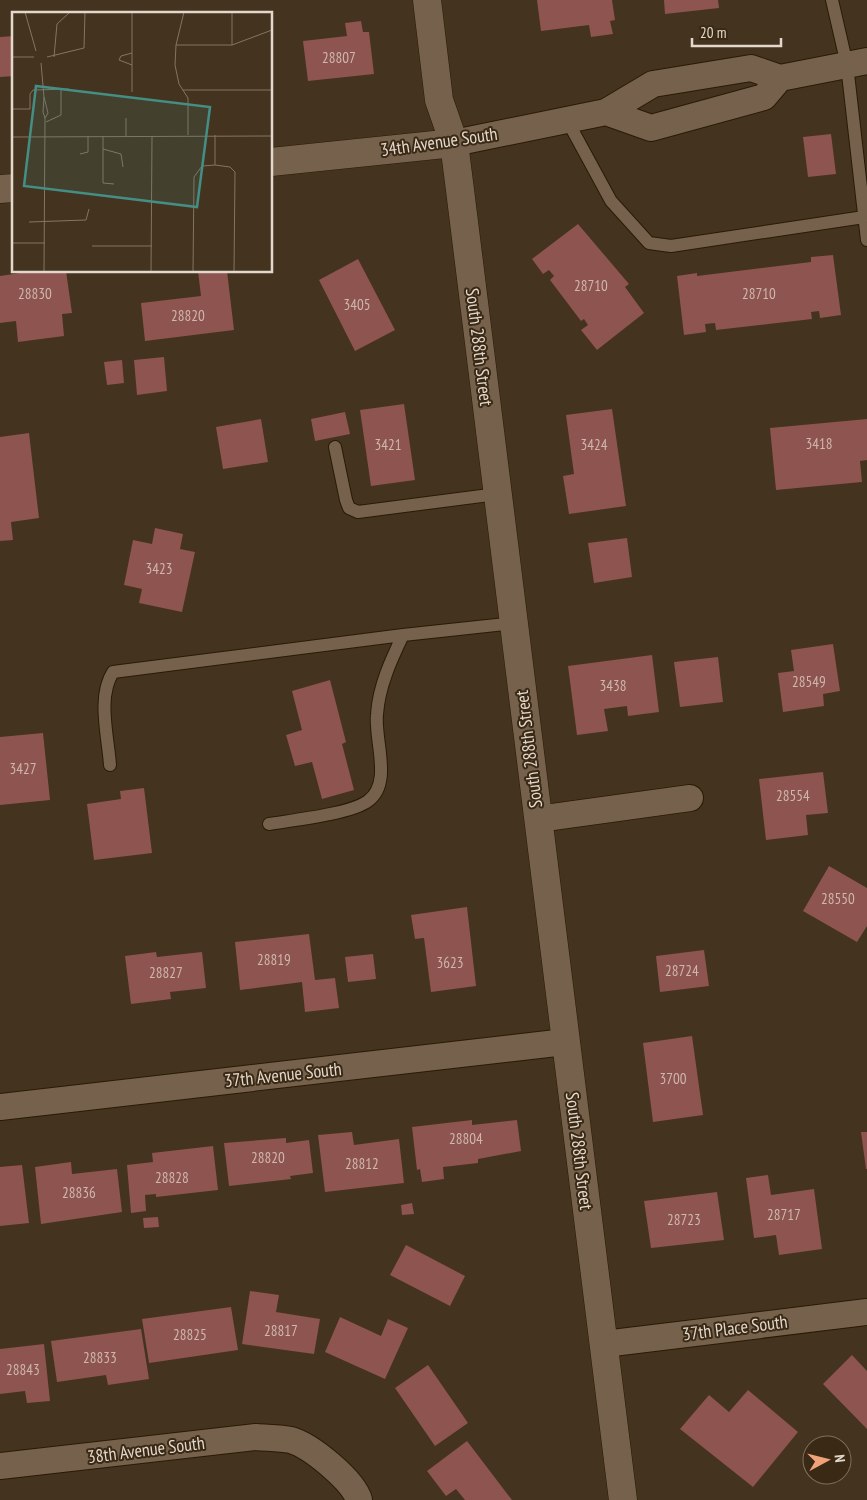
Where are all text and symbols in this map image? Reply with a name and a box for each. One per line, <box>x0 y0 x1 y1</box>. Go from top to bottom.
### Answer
inset map <box>12 12 272 272</box>
scale bar <box>692 15 781 47</box>
text: 20 m <box>700 23 726 42</box>
house number: 28807 <box>322 48 356 67</box>
street label: 34th Avenue South <box>379 122 499 161</box>
house number: 28710 <box>574 276 608 295</box>
house number: 28830 <box>18 284 52 303</box>
house number: 28710 <box>742 284 776 303</box>
street label: South 288th Street <box>461 287 498 407</box>
house number: 3405 <box>343 295 371 314</box>
house number: 28820 <box>171 306 205 325</box>
house number: 3418 <box>805 434 833 453</box>
house number: 3421 <box>374 435 402 454</box>
house number: 3424 <box>580 435 608 454</box>
house number: 3423 <box>145 559 173 578</box>
house number: 28549 <box>792 672 826 691</box>
house number: 3438 <box>599 676 627 695</box>
street label: South 288th Street <box>510 689 547 809</box>
house number: 3427 <box>9 759 37 778</box>
house number: 28554 <box>776 786 810 805</box>
house number: 28550 <box>821 889 855 908</box>
house number: 28819 <box>257 950 291 969</box>
house number: 3623 <box>436 953 464 972</box>
house number: 28724 <box>665 961 699 980</box>
house number: 28827 <box>149 963 183 982</box>
street label: 37th Avenue South <box>223 1057 343 1092</box>
house number: 3700 <box>659 1069 687 1088</box>
street label: South 288th Street <box>561 1091 598 1211</box>
house number: 28804 <box>449 1129 483 1148</box>
house number: 28820 <box>251 1148 285 1167</box>
house number: 28812 <box>345 1154 379 1173</box>
house number: 28828 <box>155 1168 189 1187</box>
house number: 28836 <box>62 1183 96 1202</box>
house number: 28717 <box>767 1205 801 1224</box>
house number: 28723 <box>667 1210 701 1229</box>
street label: 37th Place South <box>681 1310 789 1345</box>
house number: 28817 <box>264 1321 298 1340</box>
house number: 28825 <box>173 1325 207 1344</box>
house number: 28833 <box>83 1348 117 1367</box>
house number: 28843 <box>6 1360 40 1379</box>
street label: 38th Avenue South <box>86 1431 206 1468</box>
north arrow <box>802 1435 852 1485</box>
text: N <box>831 1454 849 1463</box>

